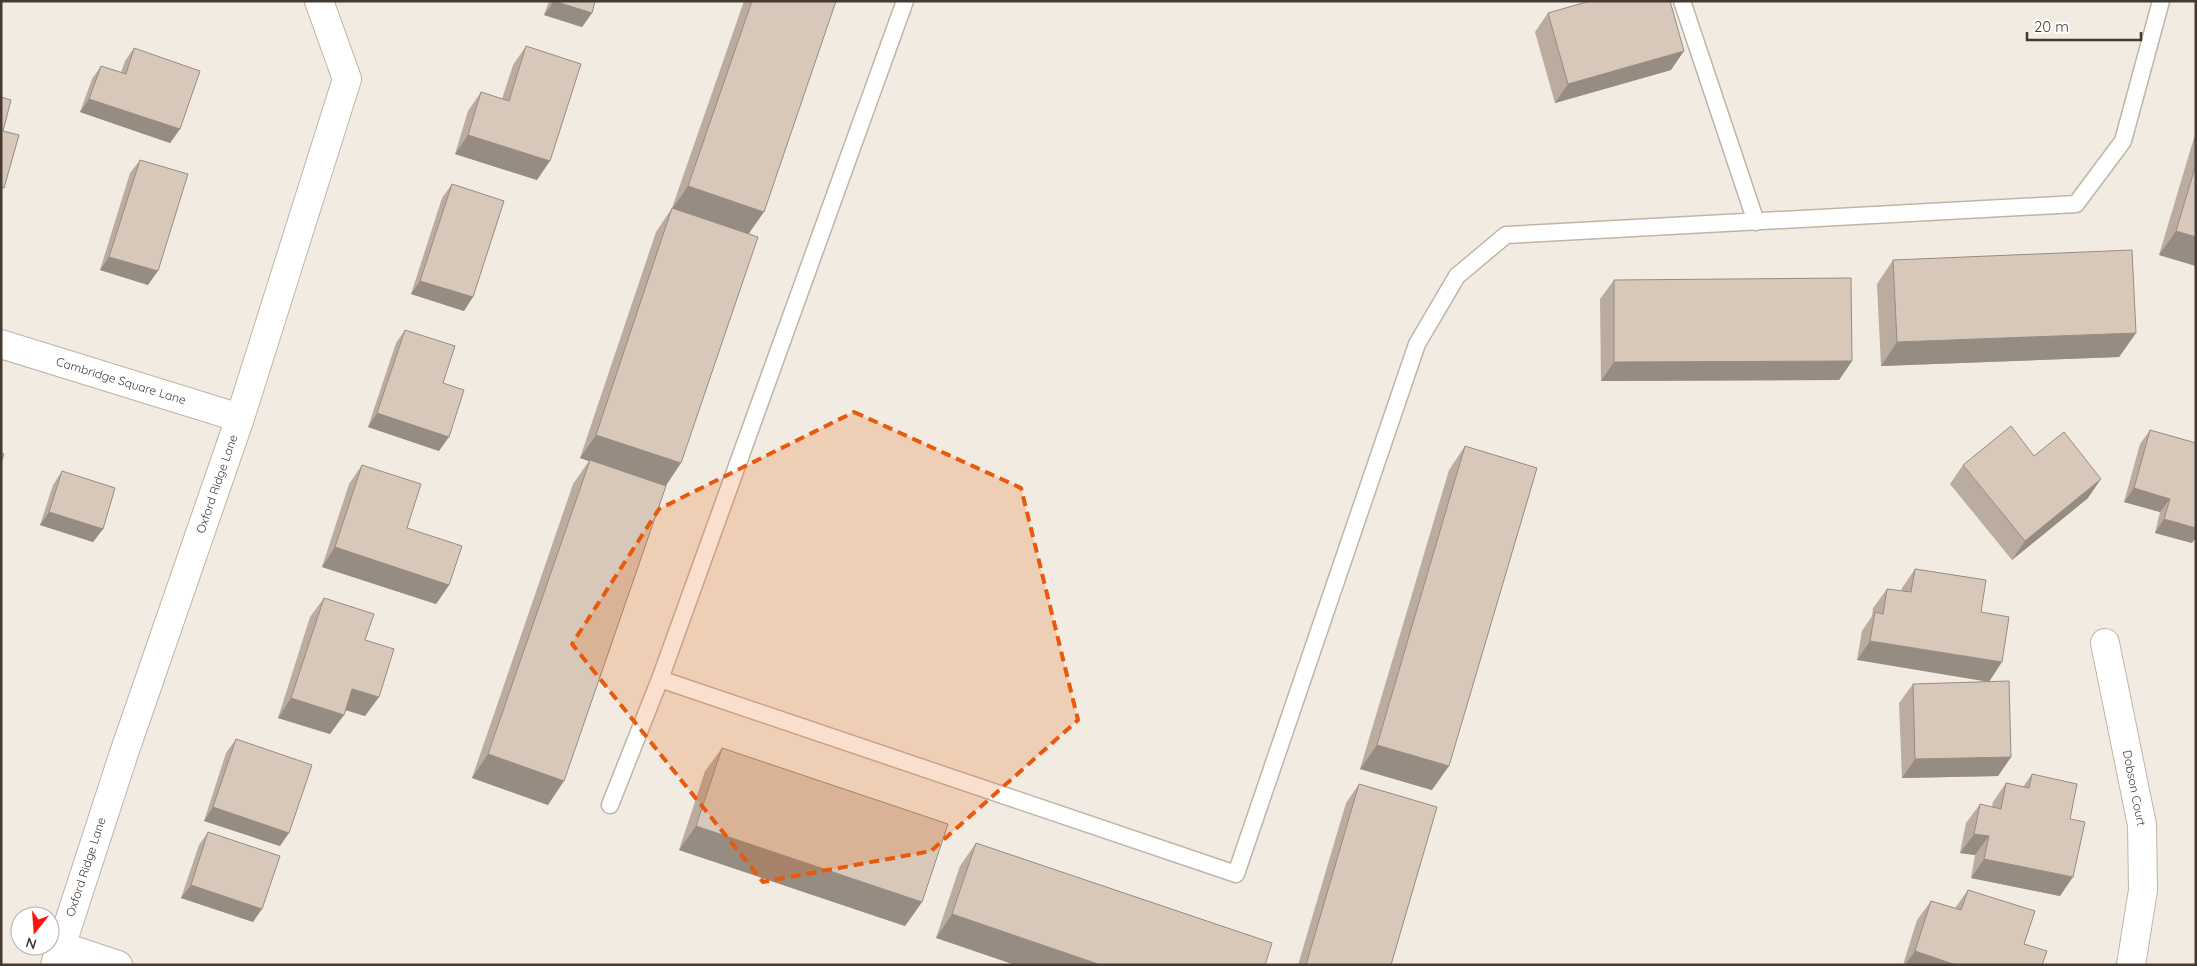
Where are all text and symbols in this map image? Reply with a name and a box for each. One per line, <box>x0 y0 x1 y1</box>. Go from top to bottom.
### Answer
scale bar <box>2027 10 2141 42</box>
text: 20 m <box>2034 17 2069 36</box>
street label: Cambridge Square Lane <box>54 354 188 407</box>
street label: Oxford Ridge Lane <box>193 432 241 535</box>
street label: Dobson Court <box>2120 749 2149 827</box>
street label: Oxford Ridge Lane <box>62 815 109 918</box>
north arrow <box>10 906 60 956</box>
text: N <box>24 933 39 954</box>

